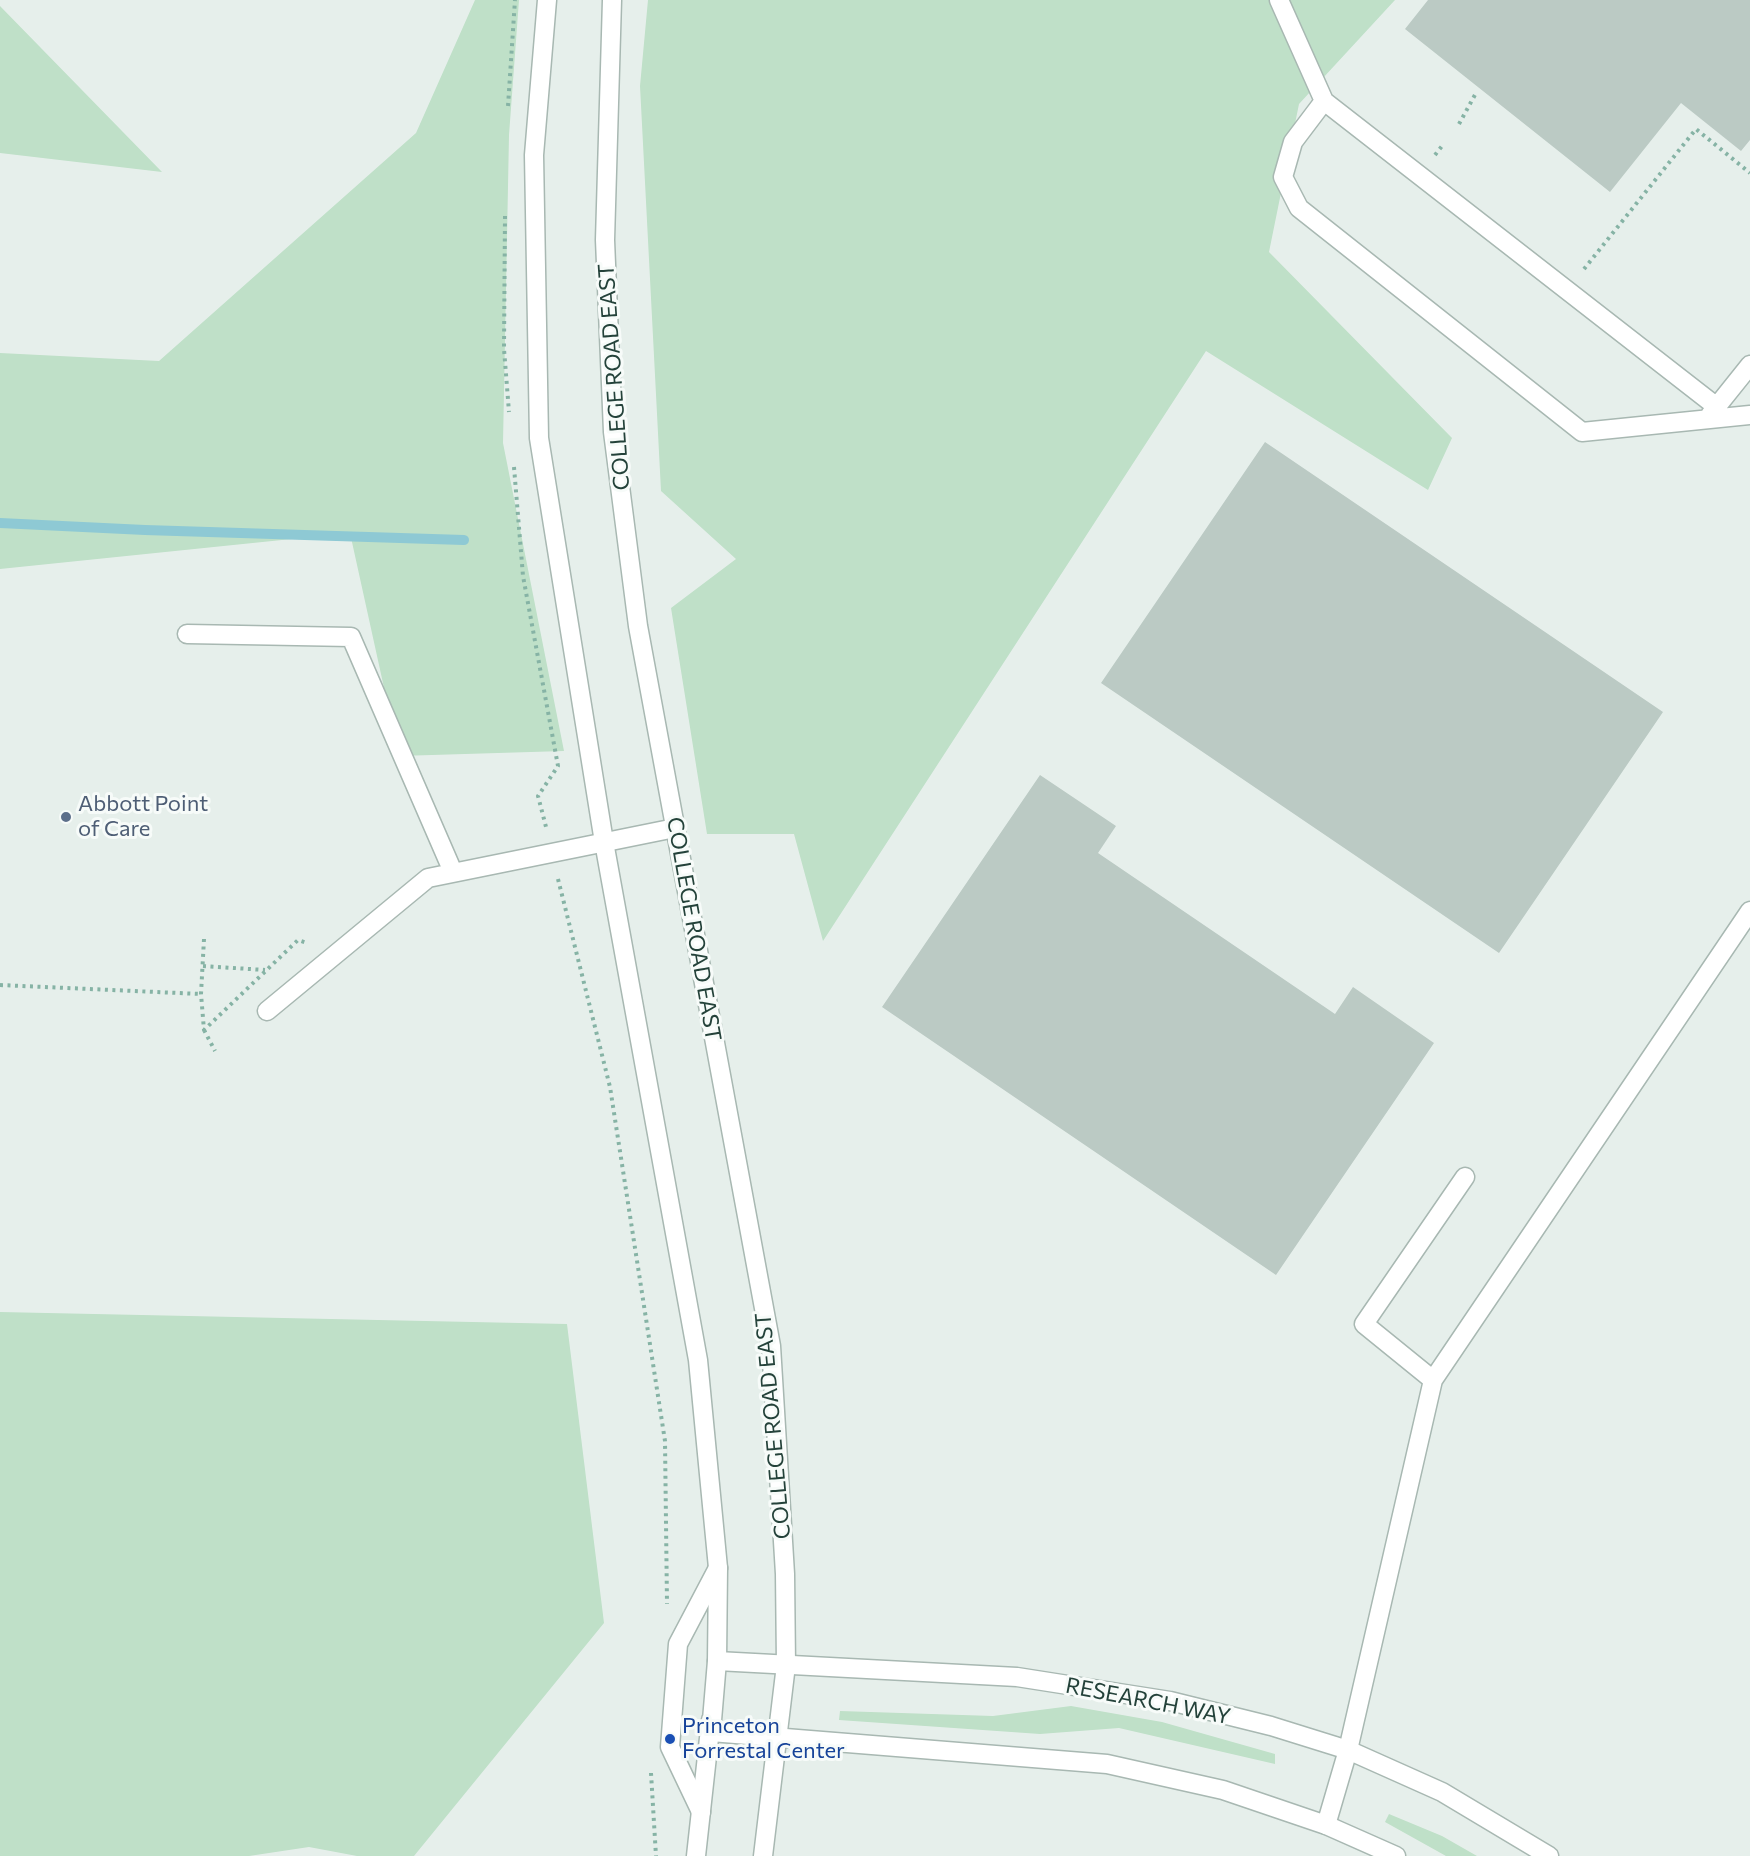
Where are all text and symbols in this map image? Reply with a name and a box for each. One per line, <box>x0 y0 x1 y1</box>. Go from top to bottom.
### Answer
street label: COLLEGE ROAD EAST <box>593 263 635 491</box>
place label: Abbott Point of Care <box>78 791 208 842</box>
marker: Abbott Point of Care <box>59 810 73 824</box>
street label: COLLEGE ROAD EAST <box>661 815 727 1043</box>
street label: COLLEGE ROAD EAST <box>750 1312 796 1540</box>
street label: RESEARCH WAY <box>1063 1672 1233 1730</box>
place label: Princeton Forrestal Center <box>682 1713 845 1765</box>
marker: Princeton Forrestal Center <box>663 1732 677 1746</box>

